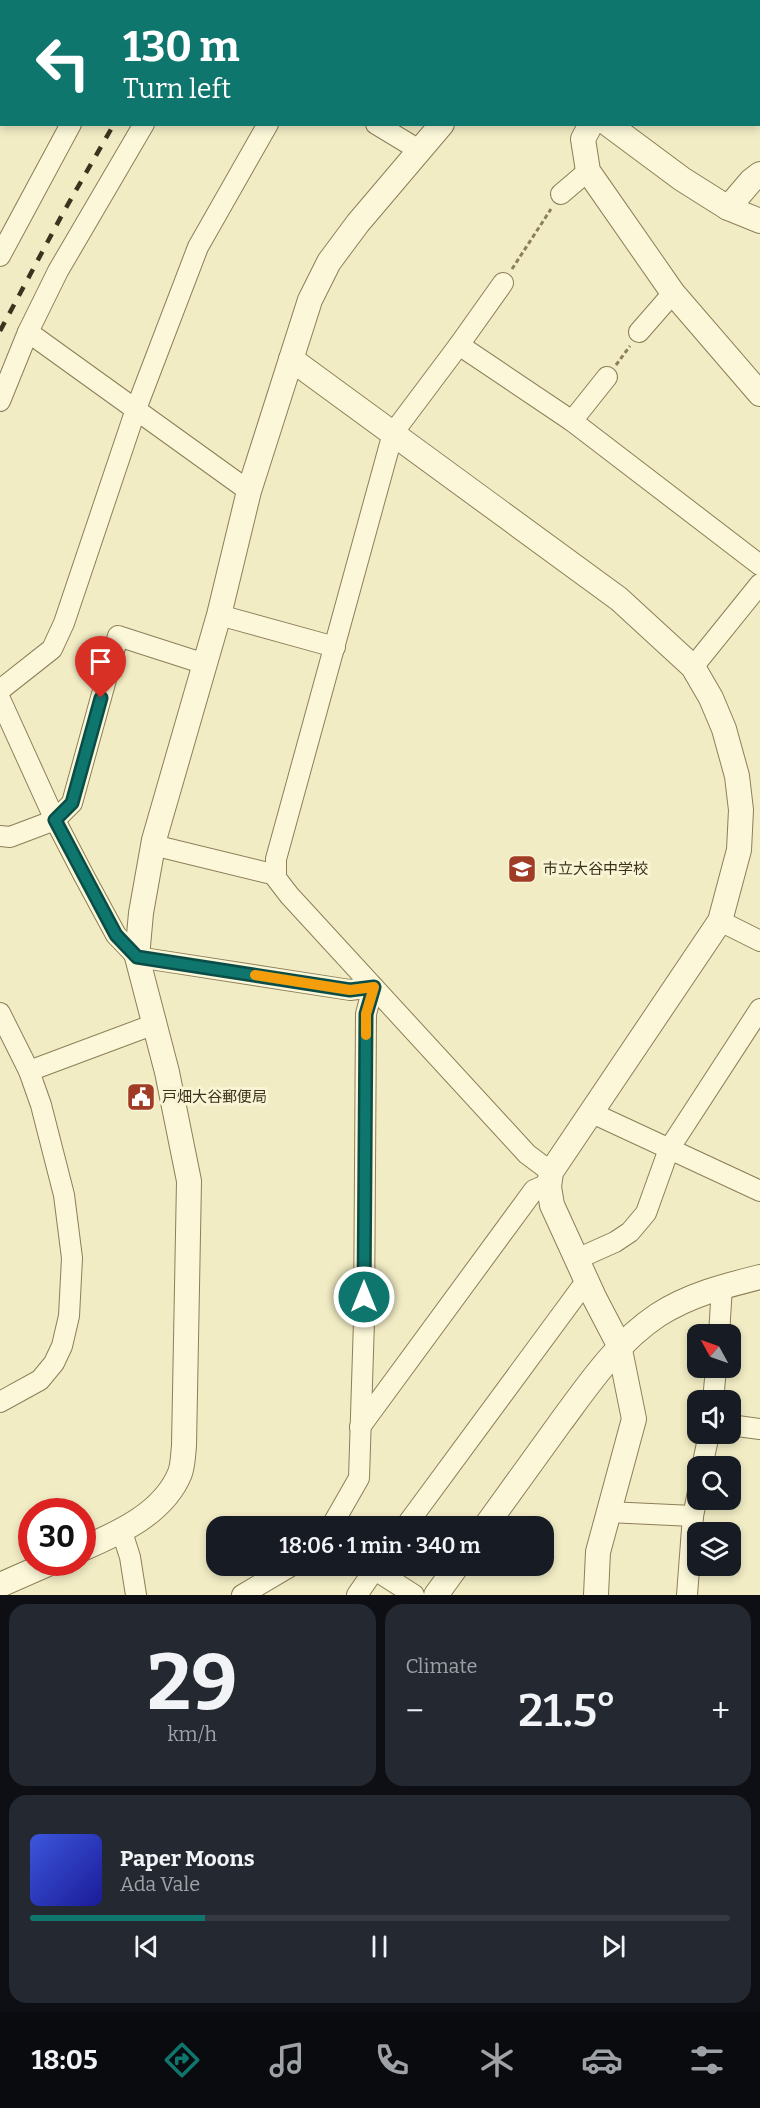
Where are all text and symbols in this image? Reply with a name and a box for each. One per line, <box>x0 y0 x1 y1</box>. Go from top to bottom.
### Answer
text: 130 m <box>123 22 240 72</box>
icon: left <box>24 24 102 102</box>
text: Turn left <box>123 73 231 105</box>
pin <box>75 636 126 698</box>
icon: arrive <box>84 645 117 678</box>
school or university icon: 市立大谷中学校 <box>506 853 538 885</box>
place label: 市立大谷中学校 <box>543 860 648 878</box>
public building icon: 戸畑大谷郵便局 <box>125 1081 157 1113</box>
place label: 戸畑大谷郵便局 <box>162 1088 267 1106</box>
position arrow <box>332 1265 396 1329</box>
north arrow <box>687 1324 741 1378</box>
map controls <box>687 1324 741 1576</box>
button: sound <box>687 1390 741 1444</box>
button: search <box>687 1456 741 1510</box>
speed limit sign: 30 <box>18 1498 96 1576</box>
button: layers <box>687 1522 741 1576</box>
text: 18:06 · 1 min · 340 m <box>279 1532 481 1559</box>
text: 29 <box>147 1636 237 1730</box>
text: Climate <box>406 1654 477 1678</box>
text: 21.5° <box>518 1684 617 1738</box>
text: − <box>406 1691 424 1731</box>
text: + <box>711 1691 730 1731</box>
text: km/h <box>168 1722 217 1746</box>
text: Paper Moons <box>120 1845 255 1872</box>
text: Ada Vale <box>120 1872 200 1896</box>
icon: previous <box>130 1930 163 1963</box>
icon: pause <box>363 1930 396 1963</box>
icon: next <box>597 1930 630 1963</box>
icon: directions <box>161 2039 203 2081</box>
icon: music <box>266 2039 308 2081</box>
icon: phone <box>371 2039 413 2081</box>
icon: climate <box>476 2039 518 2081</box>
icon: car <box>581 2039 623 2081</box>
icon: filters <box>686 2039 728 2081</box>
text: 18:05 <box>32 2044 98 2076</box>

